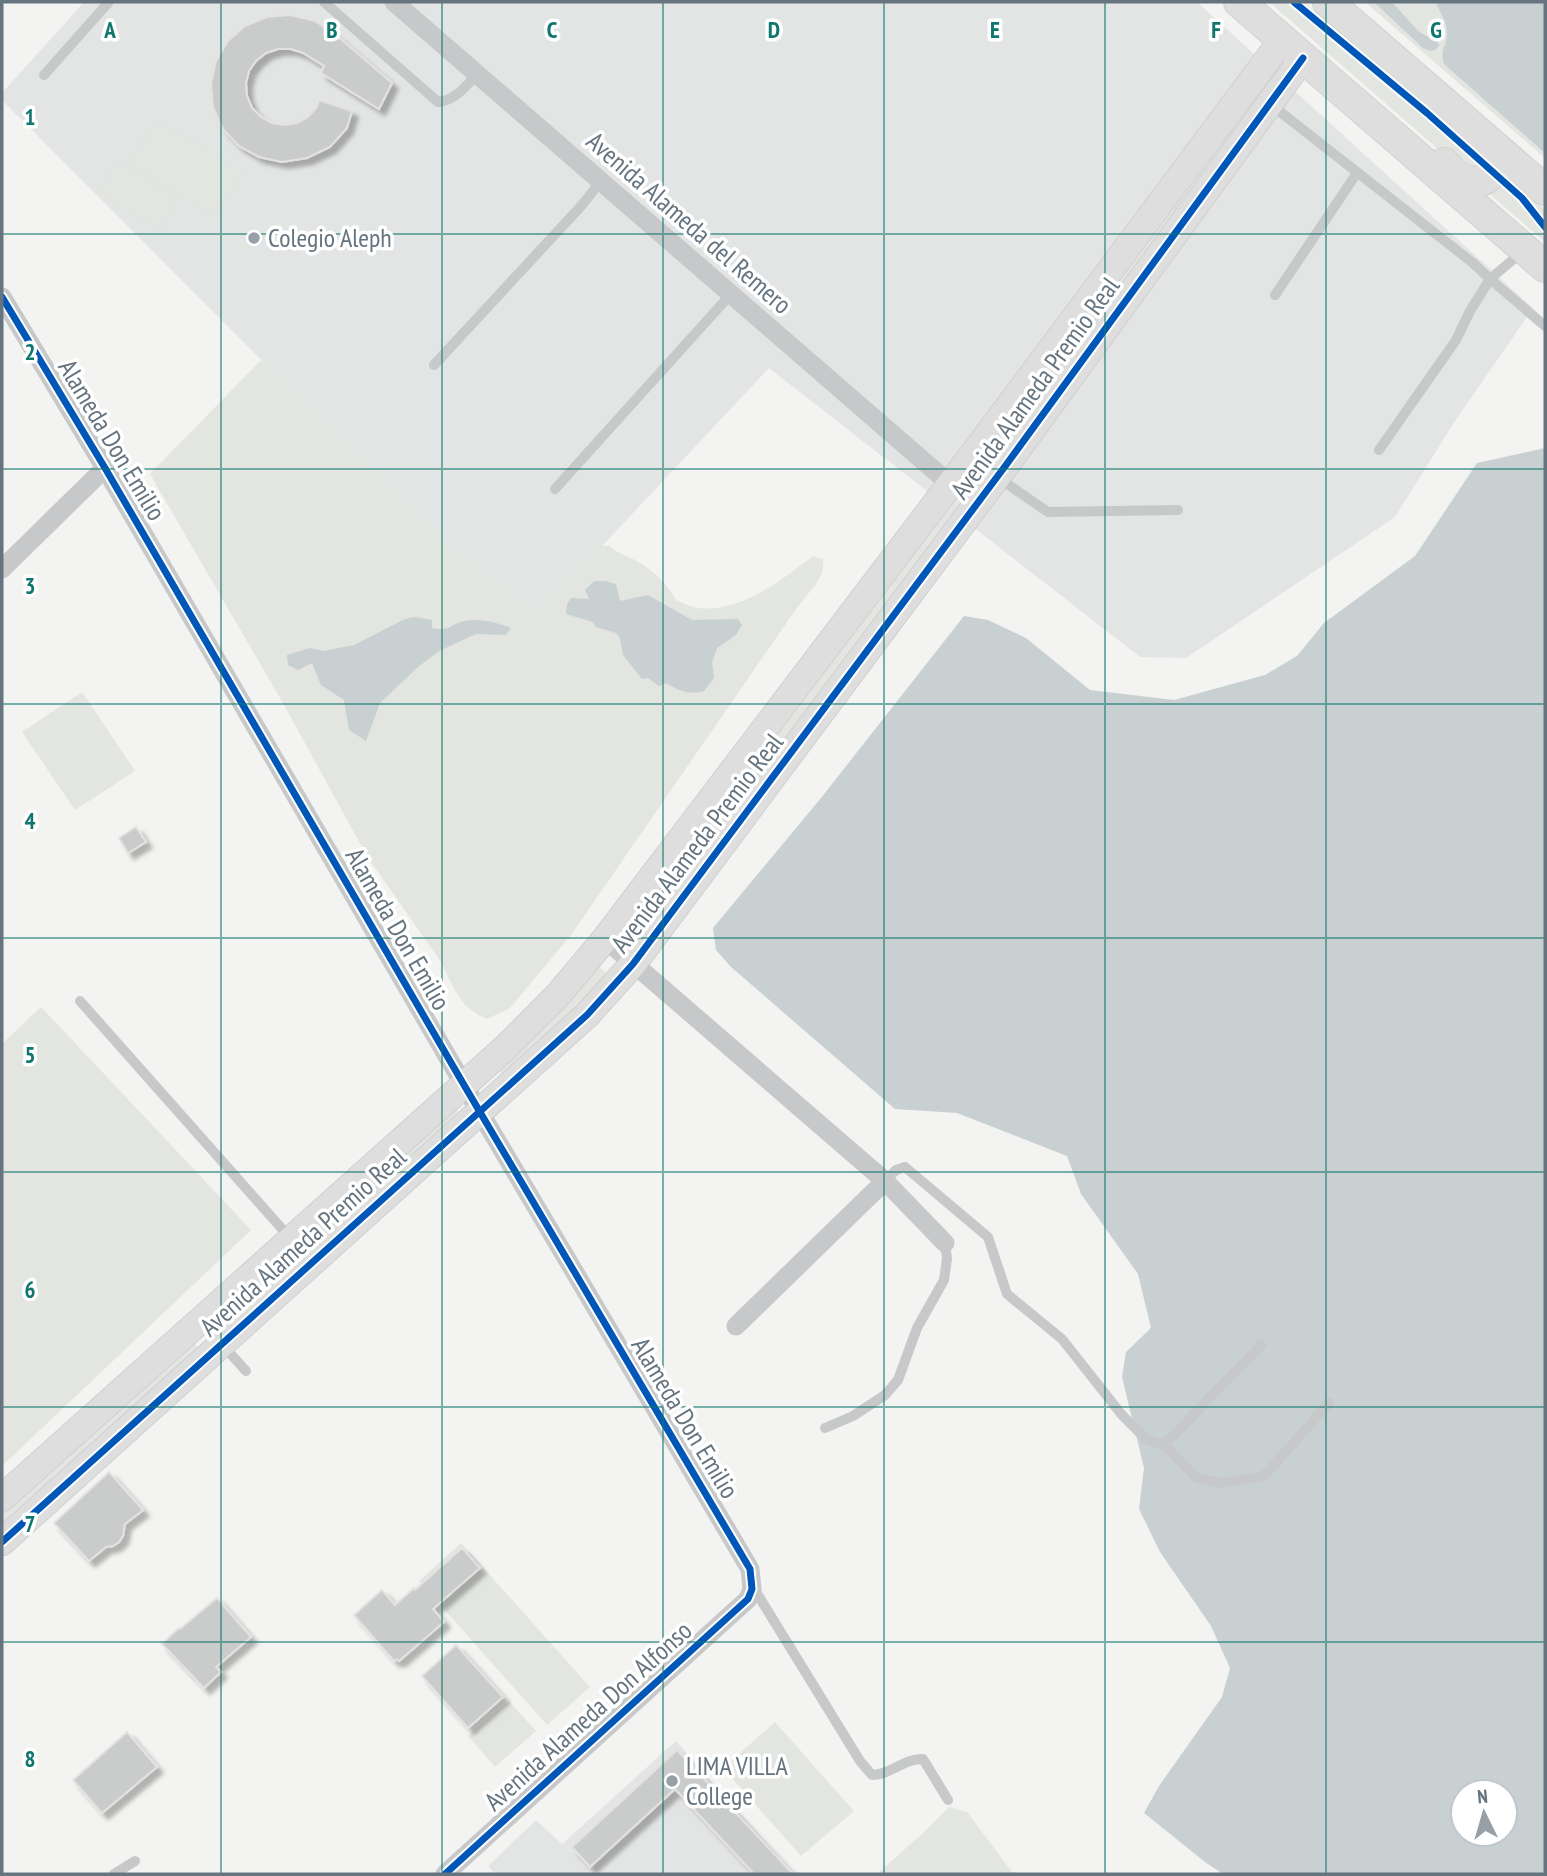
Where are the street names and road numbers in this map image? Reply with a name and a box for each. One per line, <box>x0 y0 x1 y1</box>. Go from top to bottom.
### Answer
street label: Avenida Alameda del Remero <box>580 124 799 321</box>
street label: Avenida Alameda Premio Real <box>943 270 1126 505</box>
street label: Alameda Don Emilio <box>51 353 173 526</box>
street label: Avenida Alameda Premio Real <box>603 726 790 959</box>
street label: Alameda Don Emilio <box>339 842 458 1016</box>
street label: Avenida Alameda Premio Real <box>193 1140 413 1343</box>
street label: Alameda Don Emilio <box>624 1331 746 1504</box>
street label: Avenida Alameda Don Alfonso <box>477 1614 698 1818</box>

